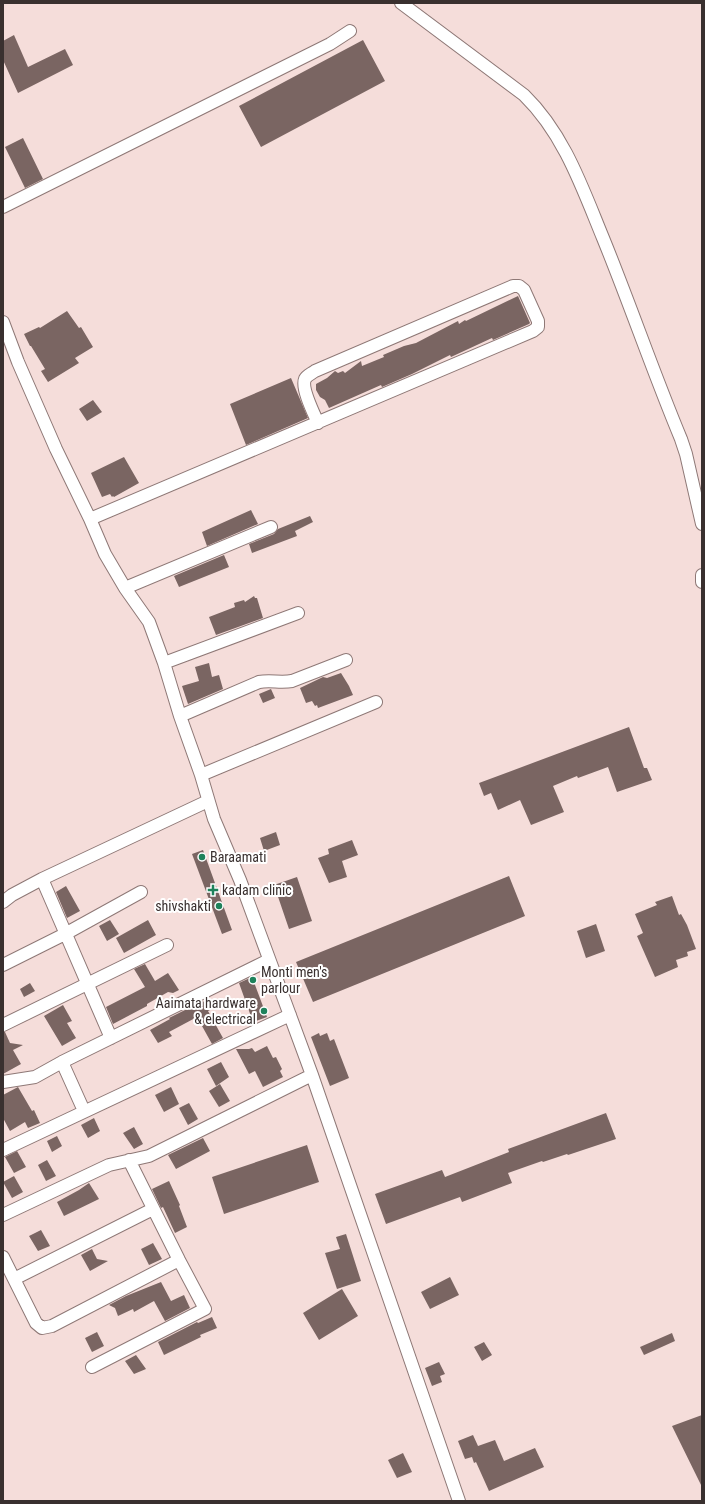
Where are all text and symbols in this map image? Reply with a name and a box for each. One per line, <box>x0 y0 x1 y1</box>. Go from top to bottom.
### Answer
place label: Baraamati <box>210 849 266 865</box>
marker: Baraamati <box>197 852 207 862</box>
place label: kadam clinic <box>222 882 292 898</box>
marker: kadam clinic <box>207 884 219 896</box>
place label: shivshakti <box>155 898 211 914</box>
marker: shivshakti <box>214 901 224 911</box>
place label: Monti men's parlour <box>261 964 327 996</box>
marker: Monti men's parlour <box>248 975 258 985</box>
place label: Aaimata hardware & electrical <box>156 995 256 1027</box>
marker: Aaimata hardware & electrical <box>259 1006 269 1016</box>

